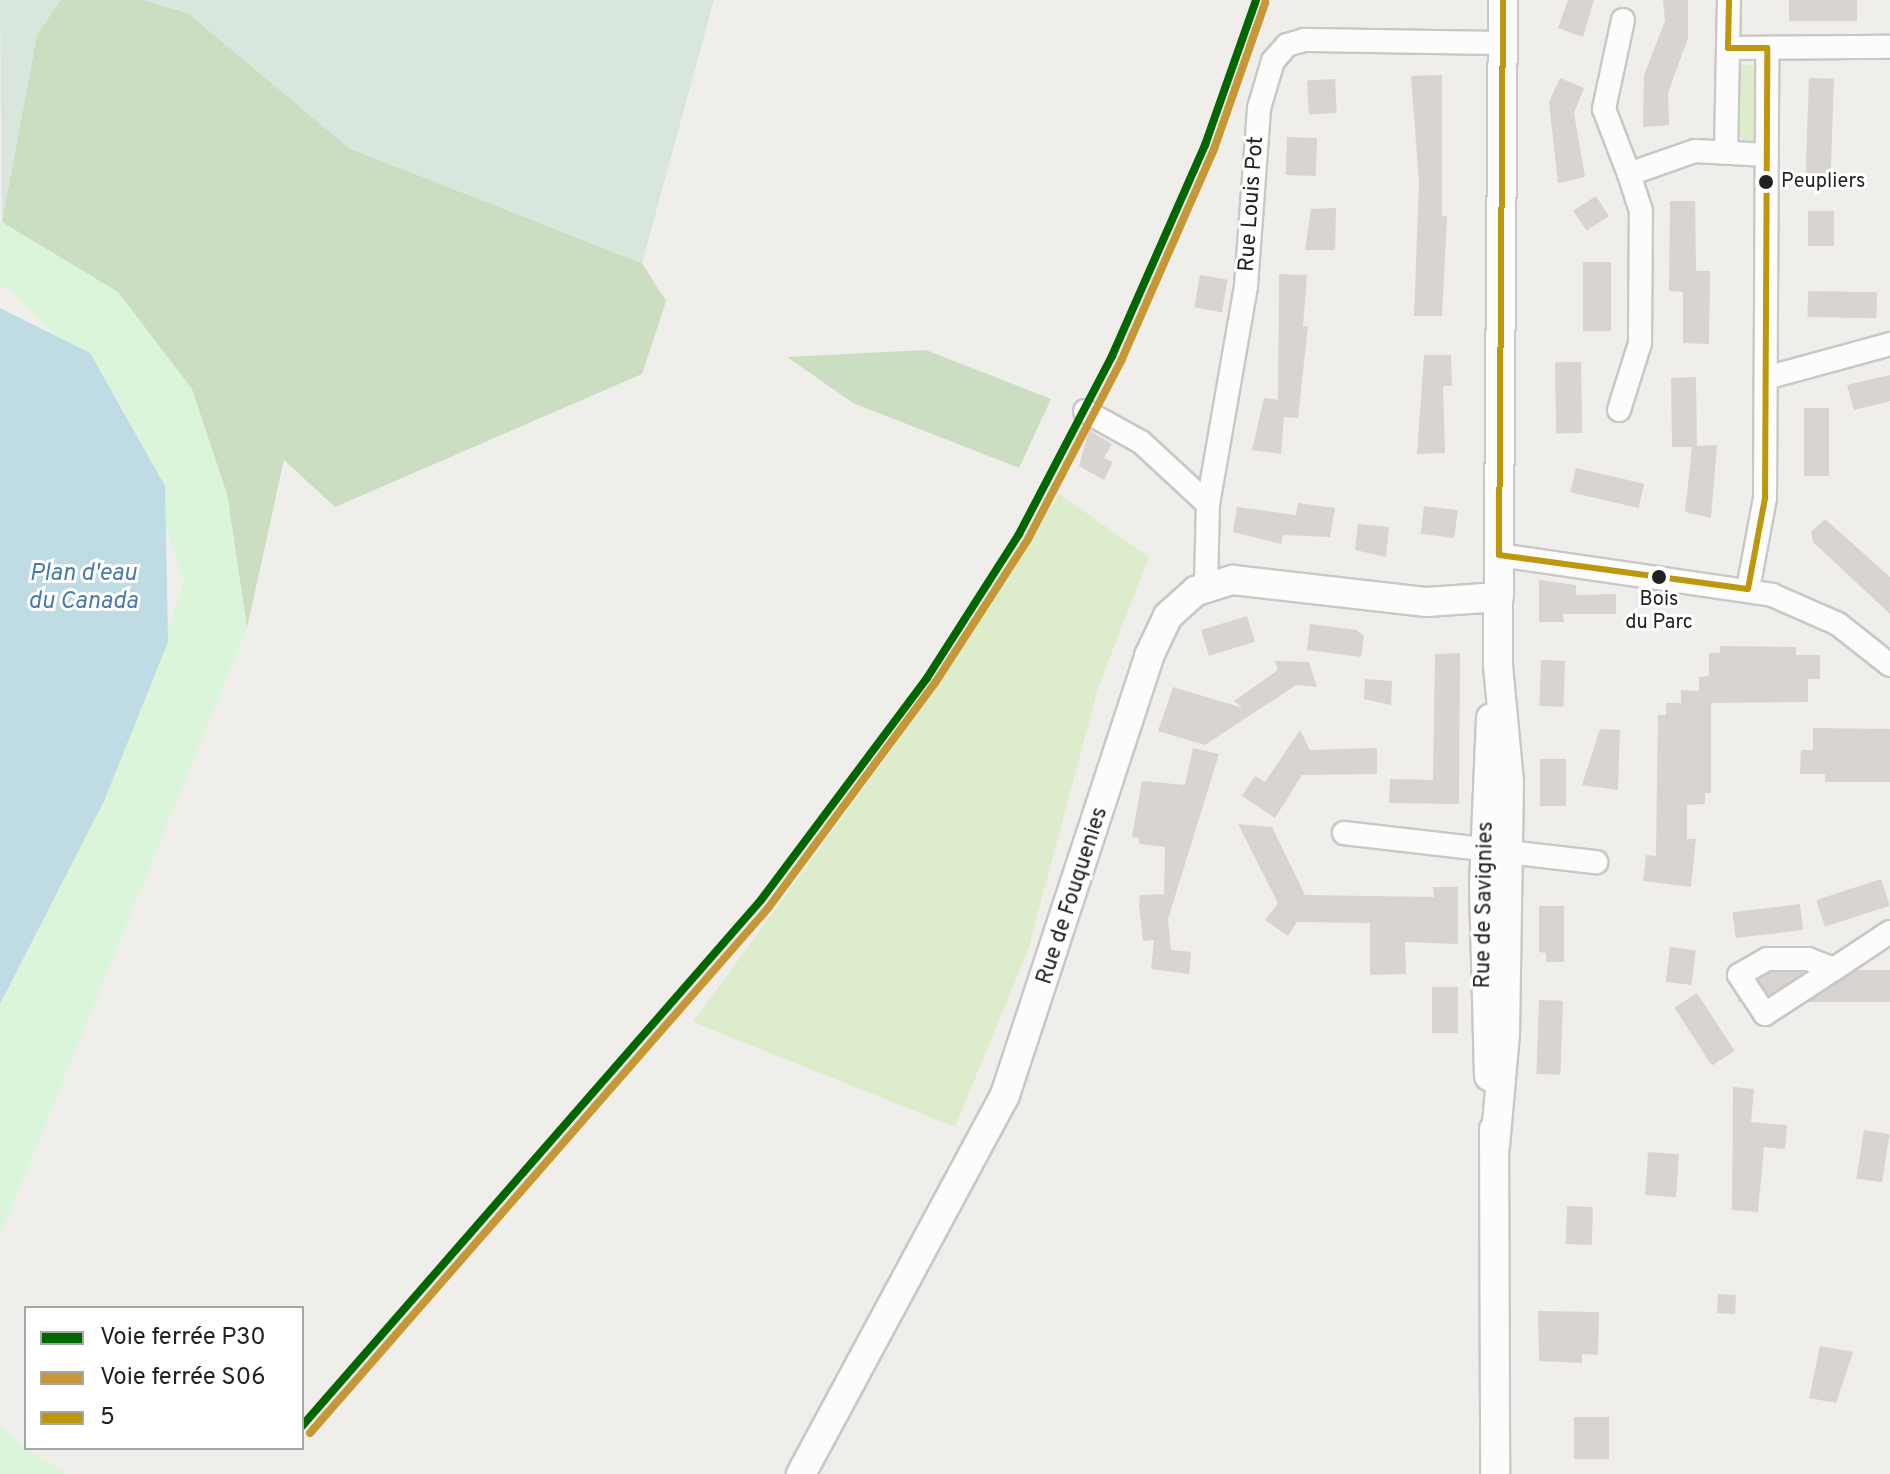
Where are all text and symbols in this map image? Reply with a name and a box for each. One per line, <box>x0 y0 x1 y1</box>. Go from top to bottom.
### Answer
street label: Rue Louis Pot <box>1234 135 1270 273</box>
place label: Peupliers <box>1781 170 1865 194</box>
marker: Peupliers <box>1758 174 1774 190</box>
water label: Plan d'eau du Canada <box>28 561 138 617</box>
marker: Bois du Parc <box>1651 569 1667 585</box>
place label: Bois du Parc <box>1625 588 1693 635</box>
street label: Rue de Fouquenies <box>1032 804 1114 988</box>
street label: Rue de Savignies <box>1470 821 1500 989</box>
legend <box>24 1306 304 1450</box>
text: Voie ferrée P30 <box>100 1323 266 1353</box>
text: Voie ferrée S06 <box>100 1363 265 1393</box>
text: 5 <box>100 1403 115 1433</box>

